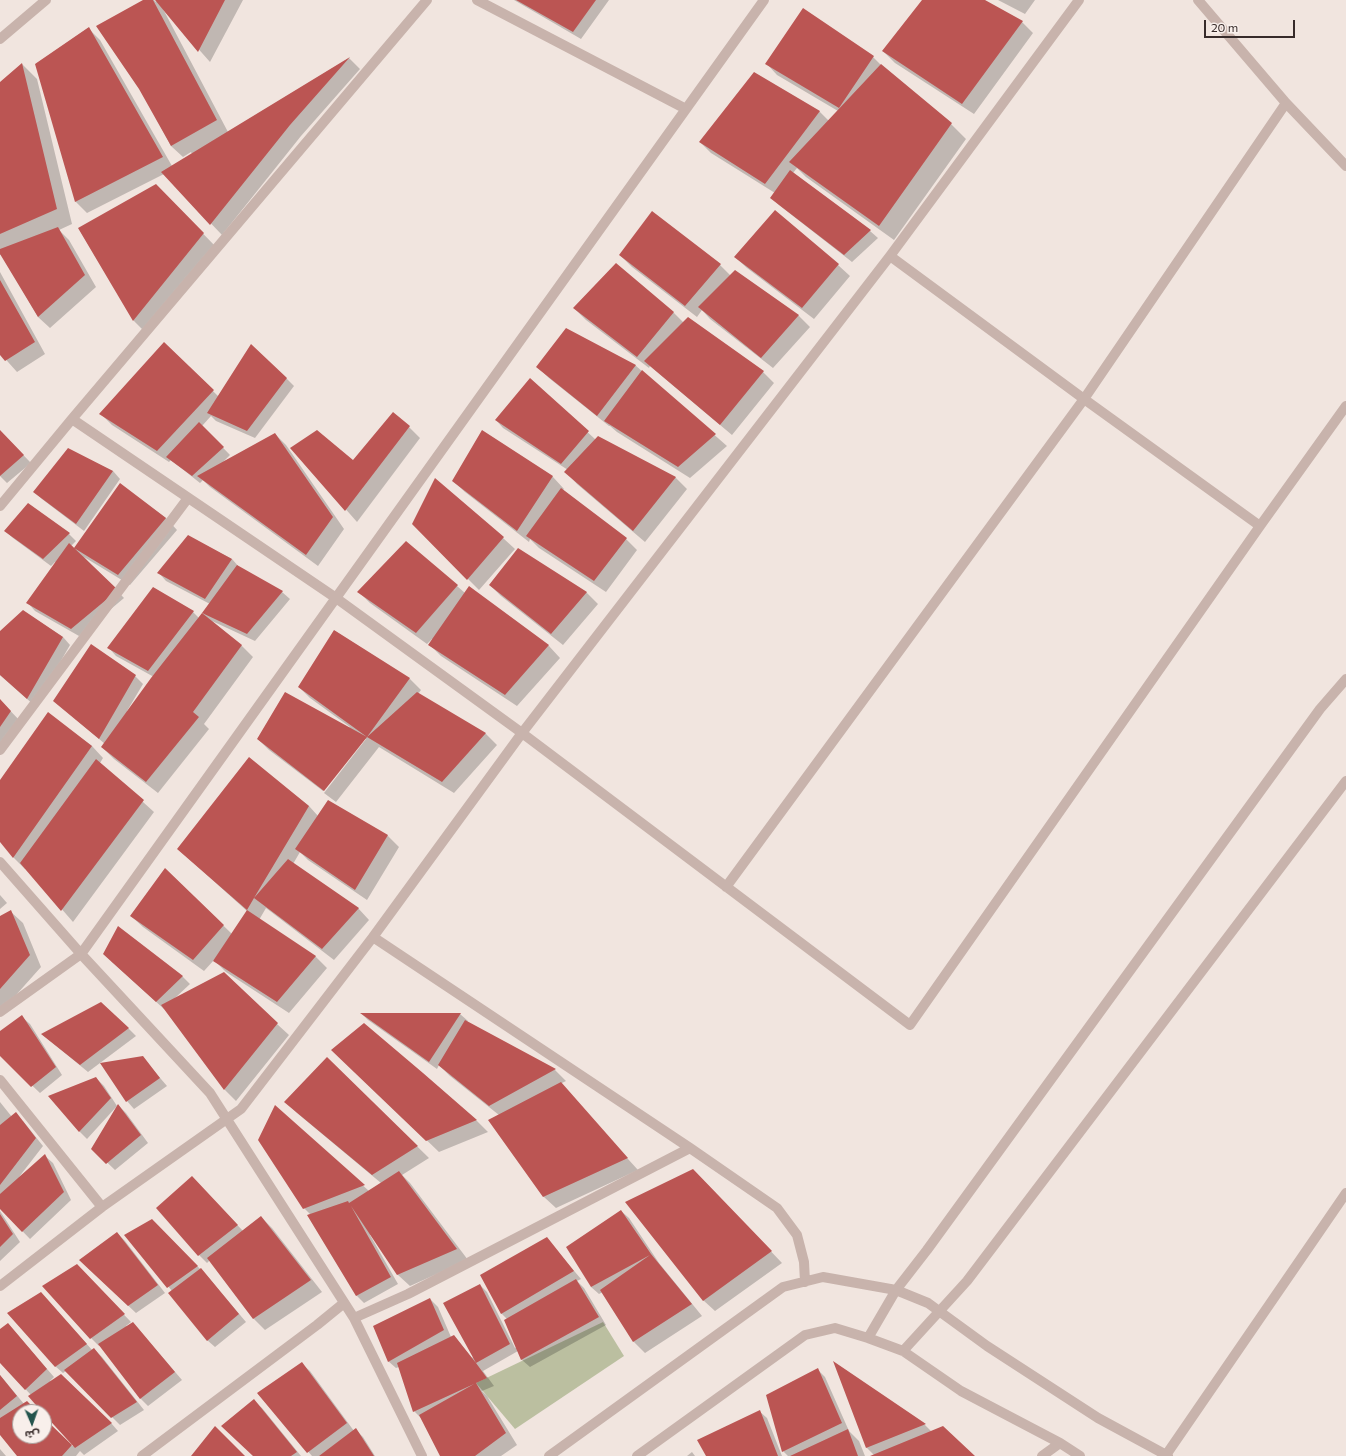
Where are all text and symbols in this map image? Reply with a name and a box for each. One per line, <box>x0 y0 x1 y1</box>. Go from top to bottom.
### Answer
scale bar <box>1206 12 1297 38</box>
text: 20 m <box>1211 20 1238 34</box>
north arrow <box>12 1404 52 1444</box>
text: ش <box>25 1429 40 1442</box>

